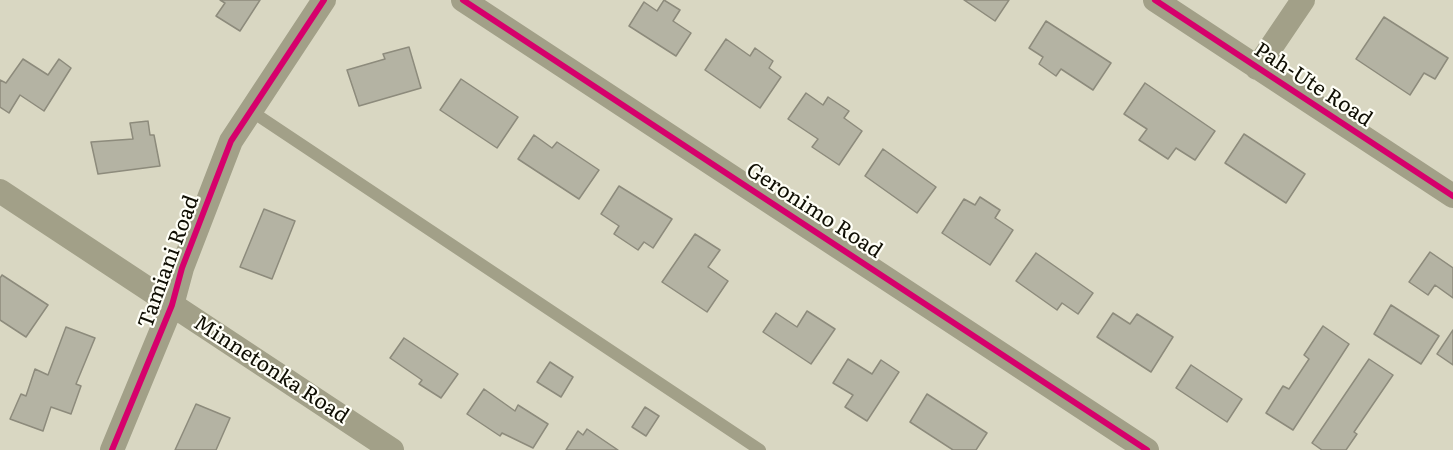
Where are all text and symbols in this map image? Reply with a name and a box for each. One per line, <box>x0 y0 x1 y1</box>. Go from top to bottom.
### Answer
street label: Pah-Ute Road <box>1249 37 1377 133</box>
street label: Geronimo Road <box>741 158 887 264</box>
street label: Tamiani Road <box>133 192 205 332</box>
street label: Minnetonka Road <box>189 311 353 429</box>

